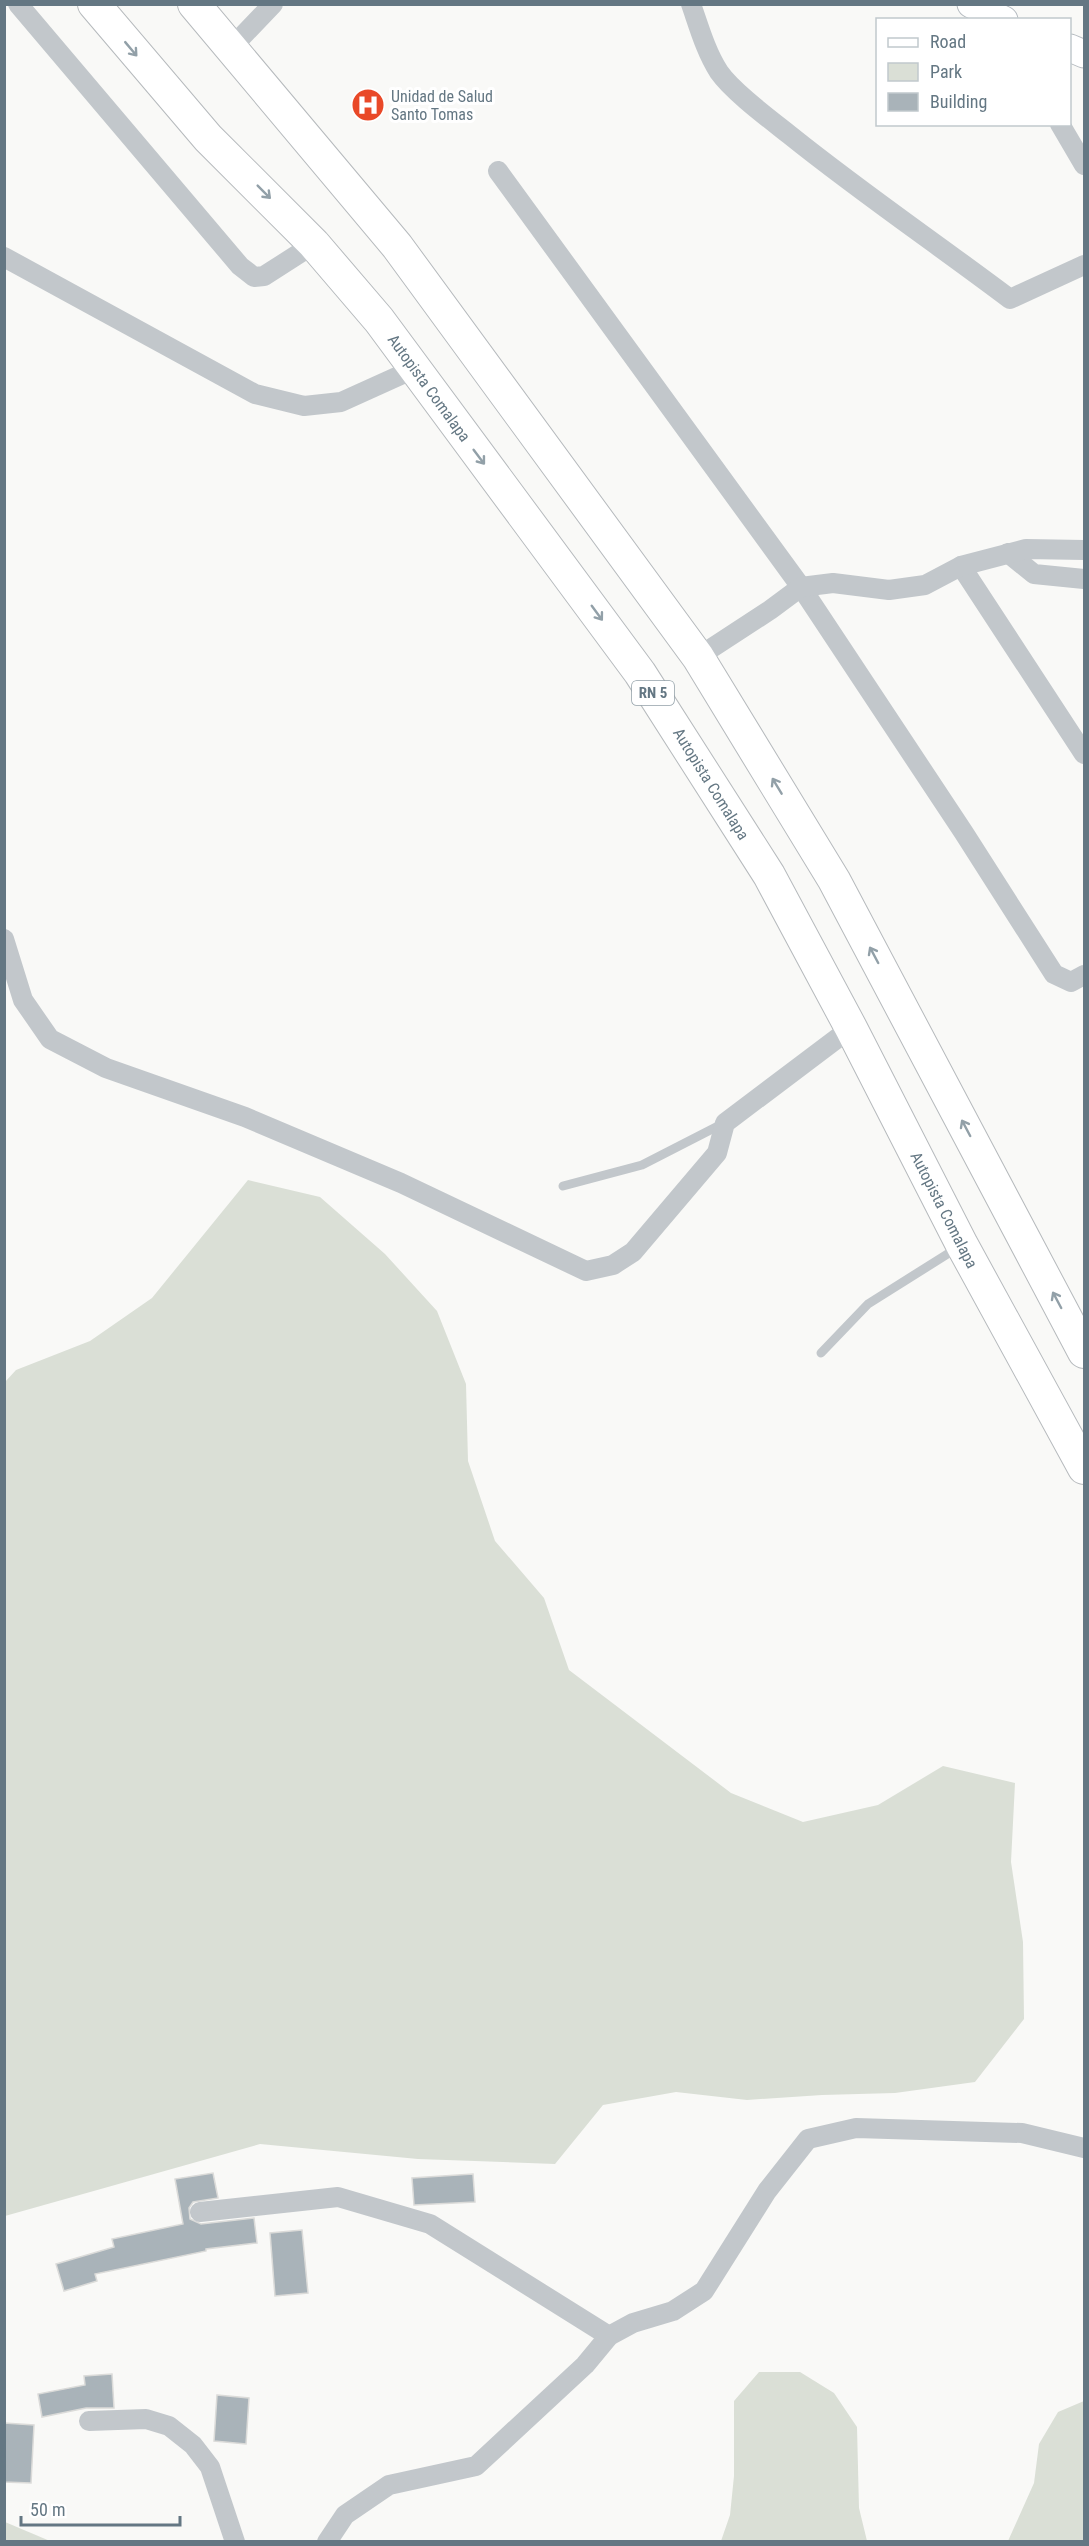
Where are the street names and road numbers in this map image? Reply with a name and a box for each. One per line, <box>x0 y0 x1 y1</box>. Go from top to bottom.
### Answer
street label: Autopista Comalapa <box>384 331 474 445</box>
road number: RN 5 <box>632 681 674 705</box>
street label: Autopista Comalapa <box>669 725 753 843</box>
street label: Autopista Comalapa <box>906 1149 982 1271</box>

